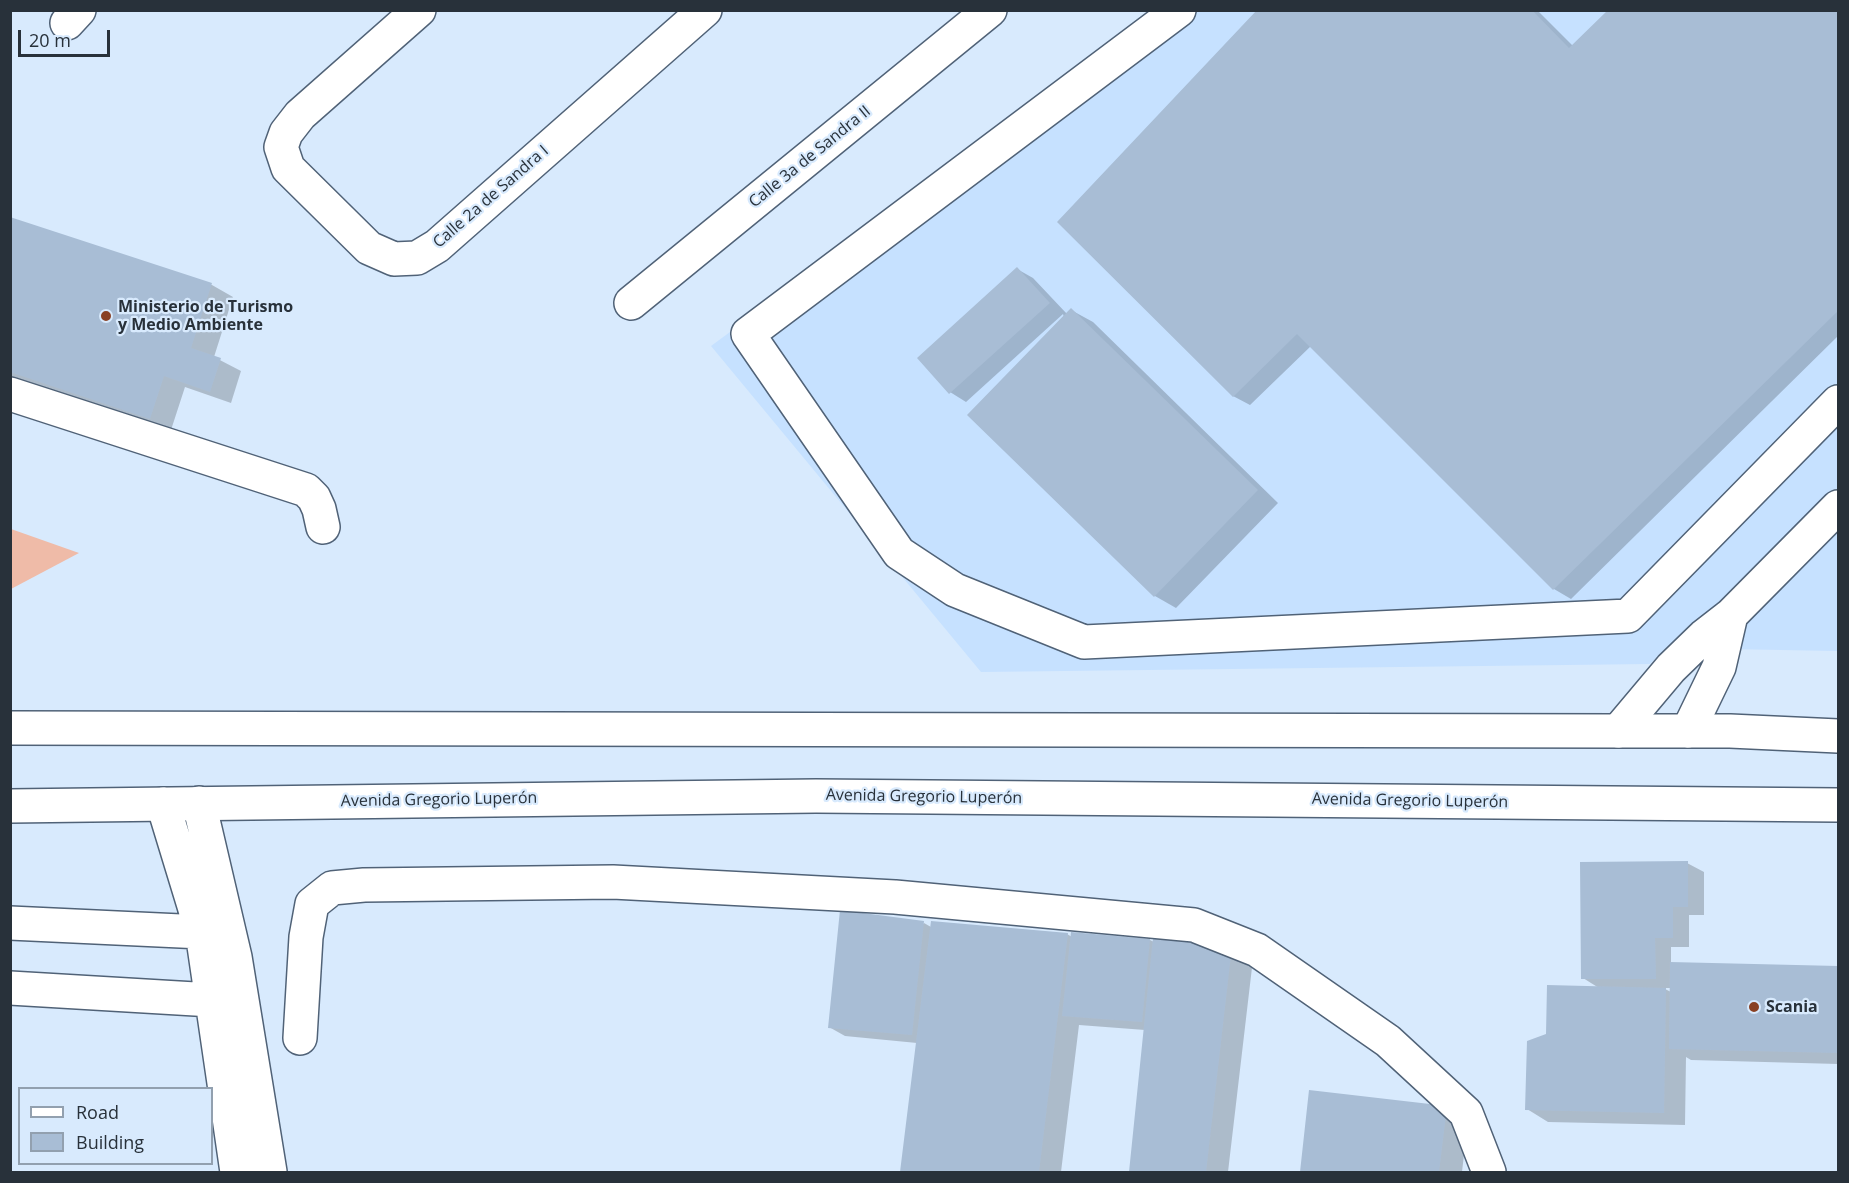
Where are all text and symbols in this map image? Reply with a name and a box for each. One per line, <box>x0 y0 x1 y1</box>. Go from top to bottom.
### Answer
scale bar <box>21 18 112 56</box>
text: 20 m <box>29 28 71 52</box>
street label: Calle 3a de Sandra II <box>745 102 875 212</box>
street label: Calle 2a de Sandra I <box>429 142 553 252</box>
place label: Ministerio de Turismo y Medio Ambiente <box>118 297 293 335</box>
marker: Ministerio de Turismo y Medio Ambiente <box>99 309 113 323</box>
street label: Avenida Gregorio Luperón <box>826 786 1022 808</box>
street label: Avenida Gregorio Luperón <box>341 789 537 811</box>
street label: Avenida Gregorio Luperón <box>1312 790 1508 812</box>
place label: Scania <box>1766 997 1818 1017</box>
marker: Scania <box>1747 1000 1761 1014</box>
legend <box>18 1087 213 1165</box>
text: Road <box>76 1100 119 1124</box>
text: Building <box>76 1130 144 1154</box>

